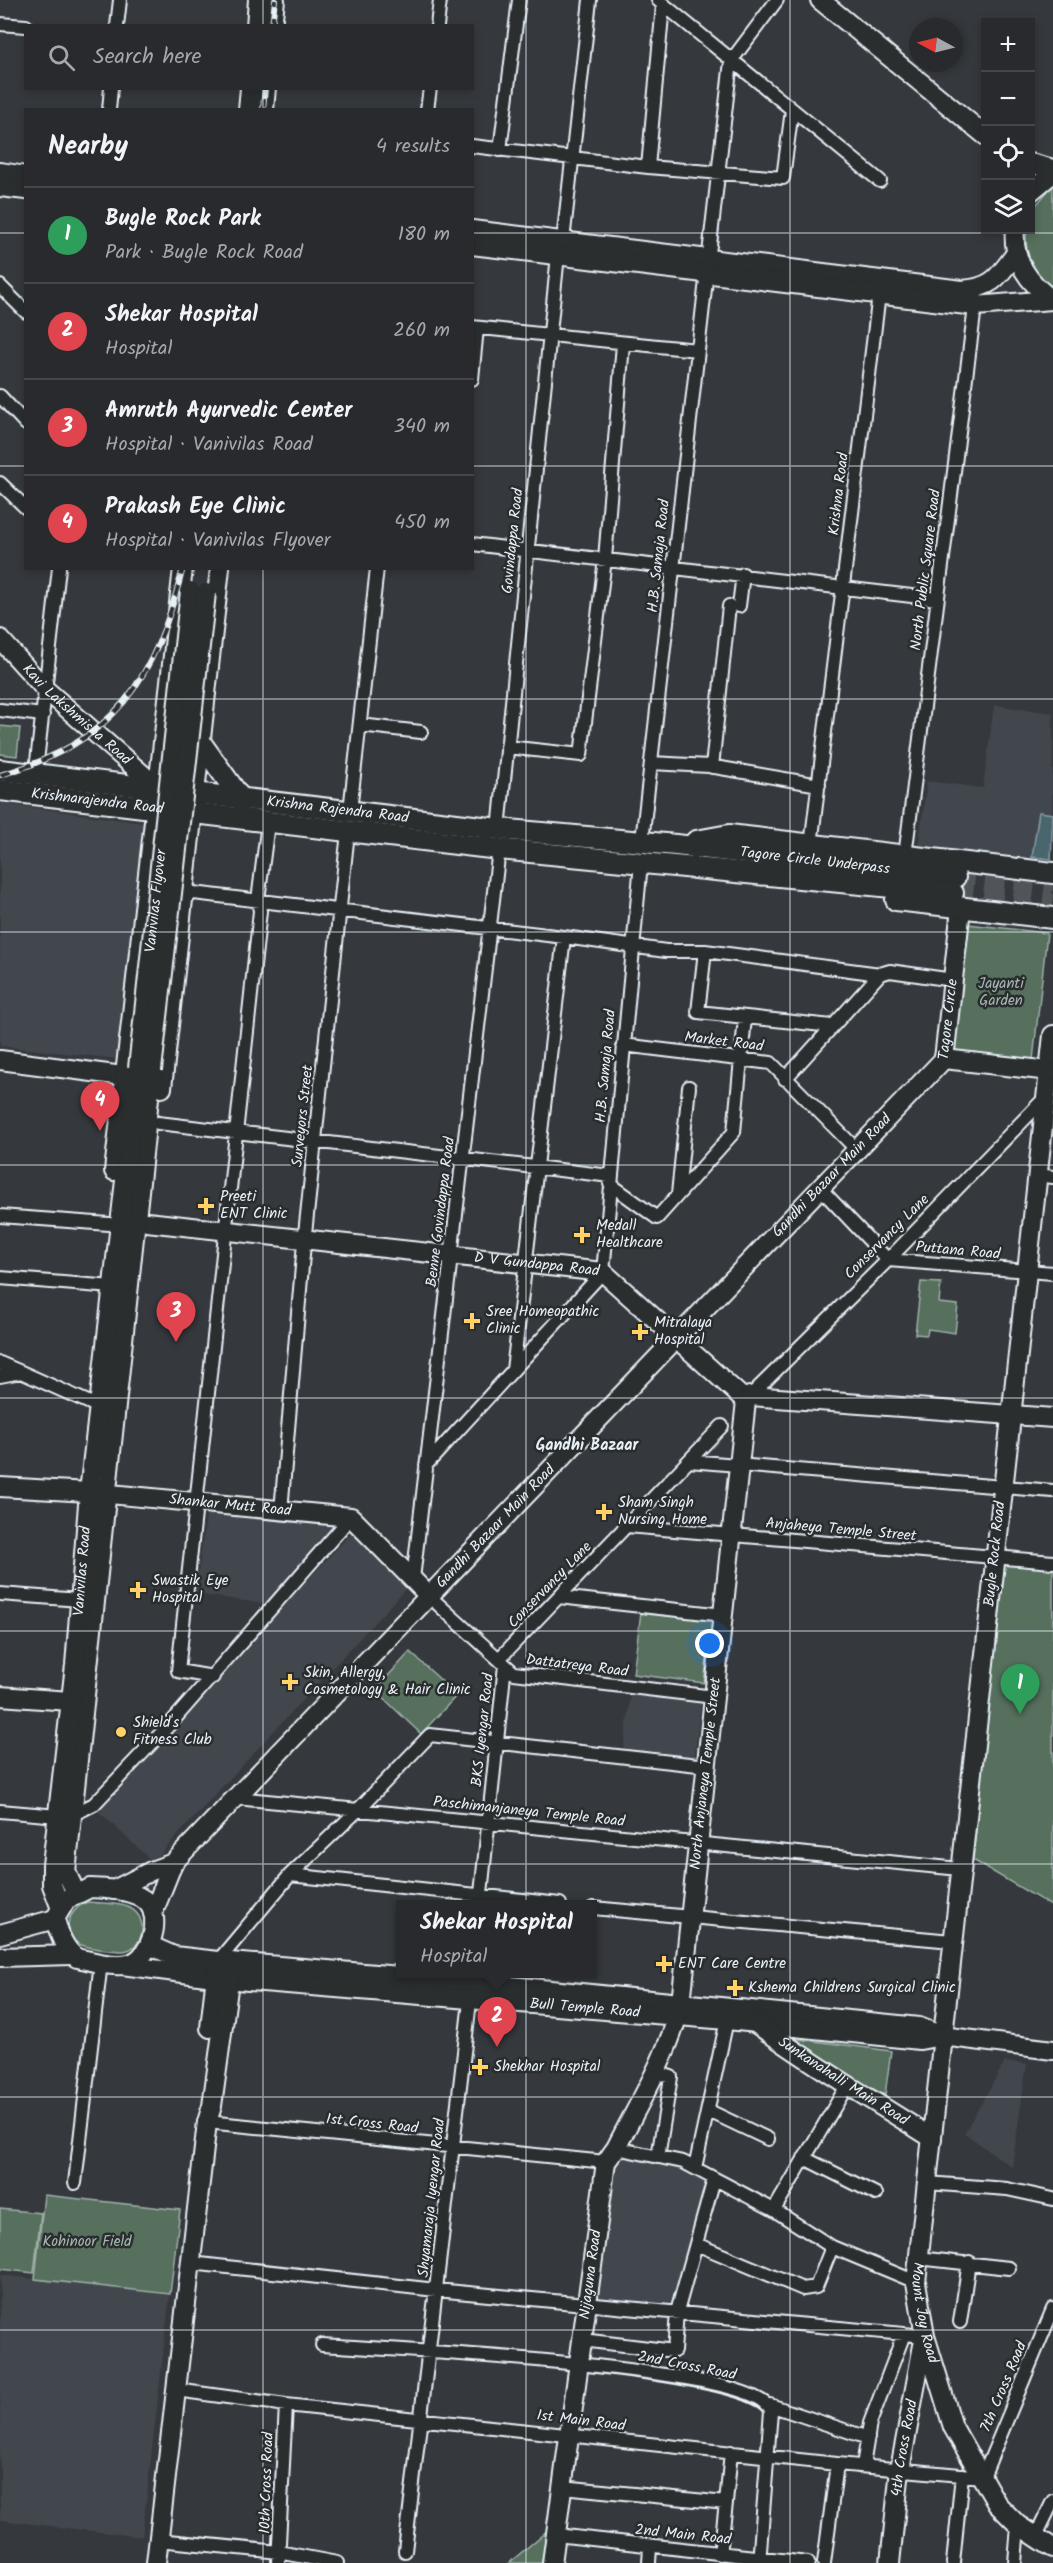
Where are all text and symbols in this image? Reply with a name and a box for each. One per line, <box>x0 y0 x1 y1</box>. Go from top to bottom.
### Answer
north arrow <box>909 18 963 72</box>
map controls <box>981 18 1035 234</box>
button: + <box>981 18 1035 72</box>
search box <box>24 24 474 90</box>
text: Search here <box>93 40 201 75</box>
icon: search <box>45 41 78 74</box>
button: − <box>981 72 1035 126</box>
text: Nearby <box>48 126 128 168</box>
button: locate <box>981 126 1035 180</box>
text: 4 results <box>376 131 450 163</box>
button: layers <box>981 180 1035 234</box>
text: Bugle Rock Park <box>105 202 261 237</box>
text: 1 <box>64 219 71 251</box>
text: 180 m <box>398 219 450 251</box>
text: Park · Bugle Rock Road <box>105 237 303 269</box>
text: Shekar Hospital <box>105 298 258 333</box>
text: 2 <box>62 315 73 347</box>
text: 260 m <box>393 315 450 347</box>
text: Hospital <box>105 333 172 365</box>
text: Amruth Ayurvedic Center <box>105 394 352 429</box>
text: 3 <box>62 411 73 443</box>
text: 340 m <box>394 411 450 443</box>
text: Hospital · Vanivilas Road <box>105 429 313 461</box>
street label: Krishna Road <box>822 451 856 537</box>
street label: Govindappa Road <box>496 487 531 595</box>
street label: North Public Square Road <box>904 488 948 652</box>
text: Prakash Eye Clinic <box>105 490 286 525</box>
street label: H.B. Samaja Road <box>641 498 677 614</box>
text: 4 <box>62 507 73 539</box>
text: 450 m <box>394 507 450 539</box>
text: Hospital · Vanivilas Flyover <box>105 525 330 557</box>
street label: Kavi Lakshmisha Road <box>16 659 137 772</box>
street label: Krishnarajendra Road <box>30 782 165 821</box>
street label: Krishna Rajendra Road <box>265 790 411 830</box>
street label: Tagore Circle Underpass <box>739 840 892 882</box>
street label: Vanivilas Flyover <box>139 847 174 954</box>
park label: Jayanti Garden <box>978 972 1025 1013</box>
street label: Tagore Circle <box>932 977 965 1061</box>
street label: H.B. Samaja Road <box>589 1008 623 1124</box>
street label: Market Road <box>683 1025 765 1059</box>
street label: Surveyors Street <box>286 1064 320 1168</box>
pin: 4 <box>80 1082 120 1131</box>
street label: Gandhi Bazaar Main Road <box>767 1108 898 1243</box>
street label: Benne Govindappa Road <box>420 1135 462 1288</box>
place label: Preeti ENT Clinic <box>220 1185 288 1226</box>
street label: Conservancy Lane <box>839 1188 936 1285</box>
marker: Preeti ENT Clinic <box>197 1197 215 1215</box>
place label: Medall Healthcare <box>596 1214 663 1255</box>
marker: Medall Healthcare <box>573 1226 591 1244</box>
street label: Puttana Road <box>915 1235 1002 1267</box>
street label: D V Gundappa Road <box>473 1246 601 1284</box>
pin: 3 <box>156 1292 195 1342</box>
place label: Sree Homeopathic Clinic <box>486 1300 599 1341</box>
place label: Mitralaya Hospital <box>654 1311 712 1352</box>
marker: Sree Homeopathic Clinic <box>463 1312 481 1330</box>
marker: Mitralaya Hospital <box>631 1323 649 1341</box>
district label: Gandhi Bazaar <box>536 1433 639 1458</box>
street label: Gandhi Bazaar Main Road <box>430 1459 561 1594</box>
street label: Shankar Mutt Road <box>168 1488 293 1523</box>
place label: Sham Singh Nursing Home <box>618 1491 707 1532</box>
street label: Bugle Rock Road <box>978 1500 1013 1608</box>
marker: Sham Singh Nursing Home <box>595 1503 613 1521</box>
street label: Anjaheya Temple Street <box>765 1511 918 1549</box>
street label: Vanivilas Road <box>67 1525 98 1617</box>
street label: Conservancy Lane <box>502 1536 598 1634</box>
place label: Swastik Eye Hospital <box>152 1569 229 1610</box>
marker: Swastik Eye Hospital <box>129 1581 147 1599</box>
your location <box>695 1629 724 1658</box>
street label: Dattatreya Road <box>524 1648 630 1684</box>
place label: Skin, Allergy, Cosmetology & Hair Clinic <box>304 1661 471 1702</box>
pin: 1 <box>1000 1664 1040 1714</box>
street label: BKS Iyengar Road <box>465 1672 501 1788</box>
marker: Skin, Allergy, Cosmetology & Hair Clinic <box>281 1673 299 1691</box>
street label: North Anjaneya Temple Street <box>683 1676 728 1871</box>
place label: Shield's Fitness Club <box>133 1711 212 1752</box>
marker: Shield's Fitness Club <box>114 1725 128 1739</box>
street label: Paschimanjaneya Temple Road <box>432 1790 627 1834</box>
popup <box>396 1900 597 1978</box>
text: Shekar Hospital <box>420 1906 573 1941</box>
text: Hospital <box>420 1941 487 1973</box>
place label: ENT Care Centre <box>678 1952 786 1976</box>
marker: ENT Care Centre <box>655 1955 673 1973</box>
place label: Kshema Childrens Surgical Clinic <box>748 1976 956 2000</box>
marker: Kshema Childrens Surgical Clinic <box>726 1979 744 1997</box>
street label: Bull Temple Road <box>529 1992 641 2025</box>
pin: 2 <box>478 1998 516 2047</box>
street label: Sunkanahalli Main Road <box>773 2031 913 2132</box>
place label: Shekhar Hospital <box>494 2055 601 2079</box>
marker: Shekhar Hospital <box>471 2058 489 2076</box>
street label: 1st Cross Road <box>325 2107 420 2141</box>
street label: Shyamaraja Iyengar Road <box>412 2117 452 2279</box>
street label: Nijaguna Road <box>573 2228 609 2321</box>
park label: Kohinoor Field <box>42 2230 132 2254</box>
street label: Mount Joy Road <box>904 2261 945 2367</box>
street label: 7th Cross Road <box>974 2337 1034 2436</box>
street label: 2nd Cross Road <box>636 2345 739 2387</box>
street label: 4th Cross Road <box>885 2397 925 2498</box>
street label: 1st Main Road <box>535 2404 627 2438</box>
street label: 10th Cross Road <box>253 2431 281 2534</box>
street label: 2nd Main Road <box>634 2518 733 2552</box>

